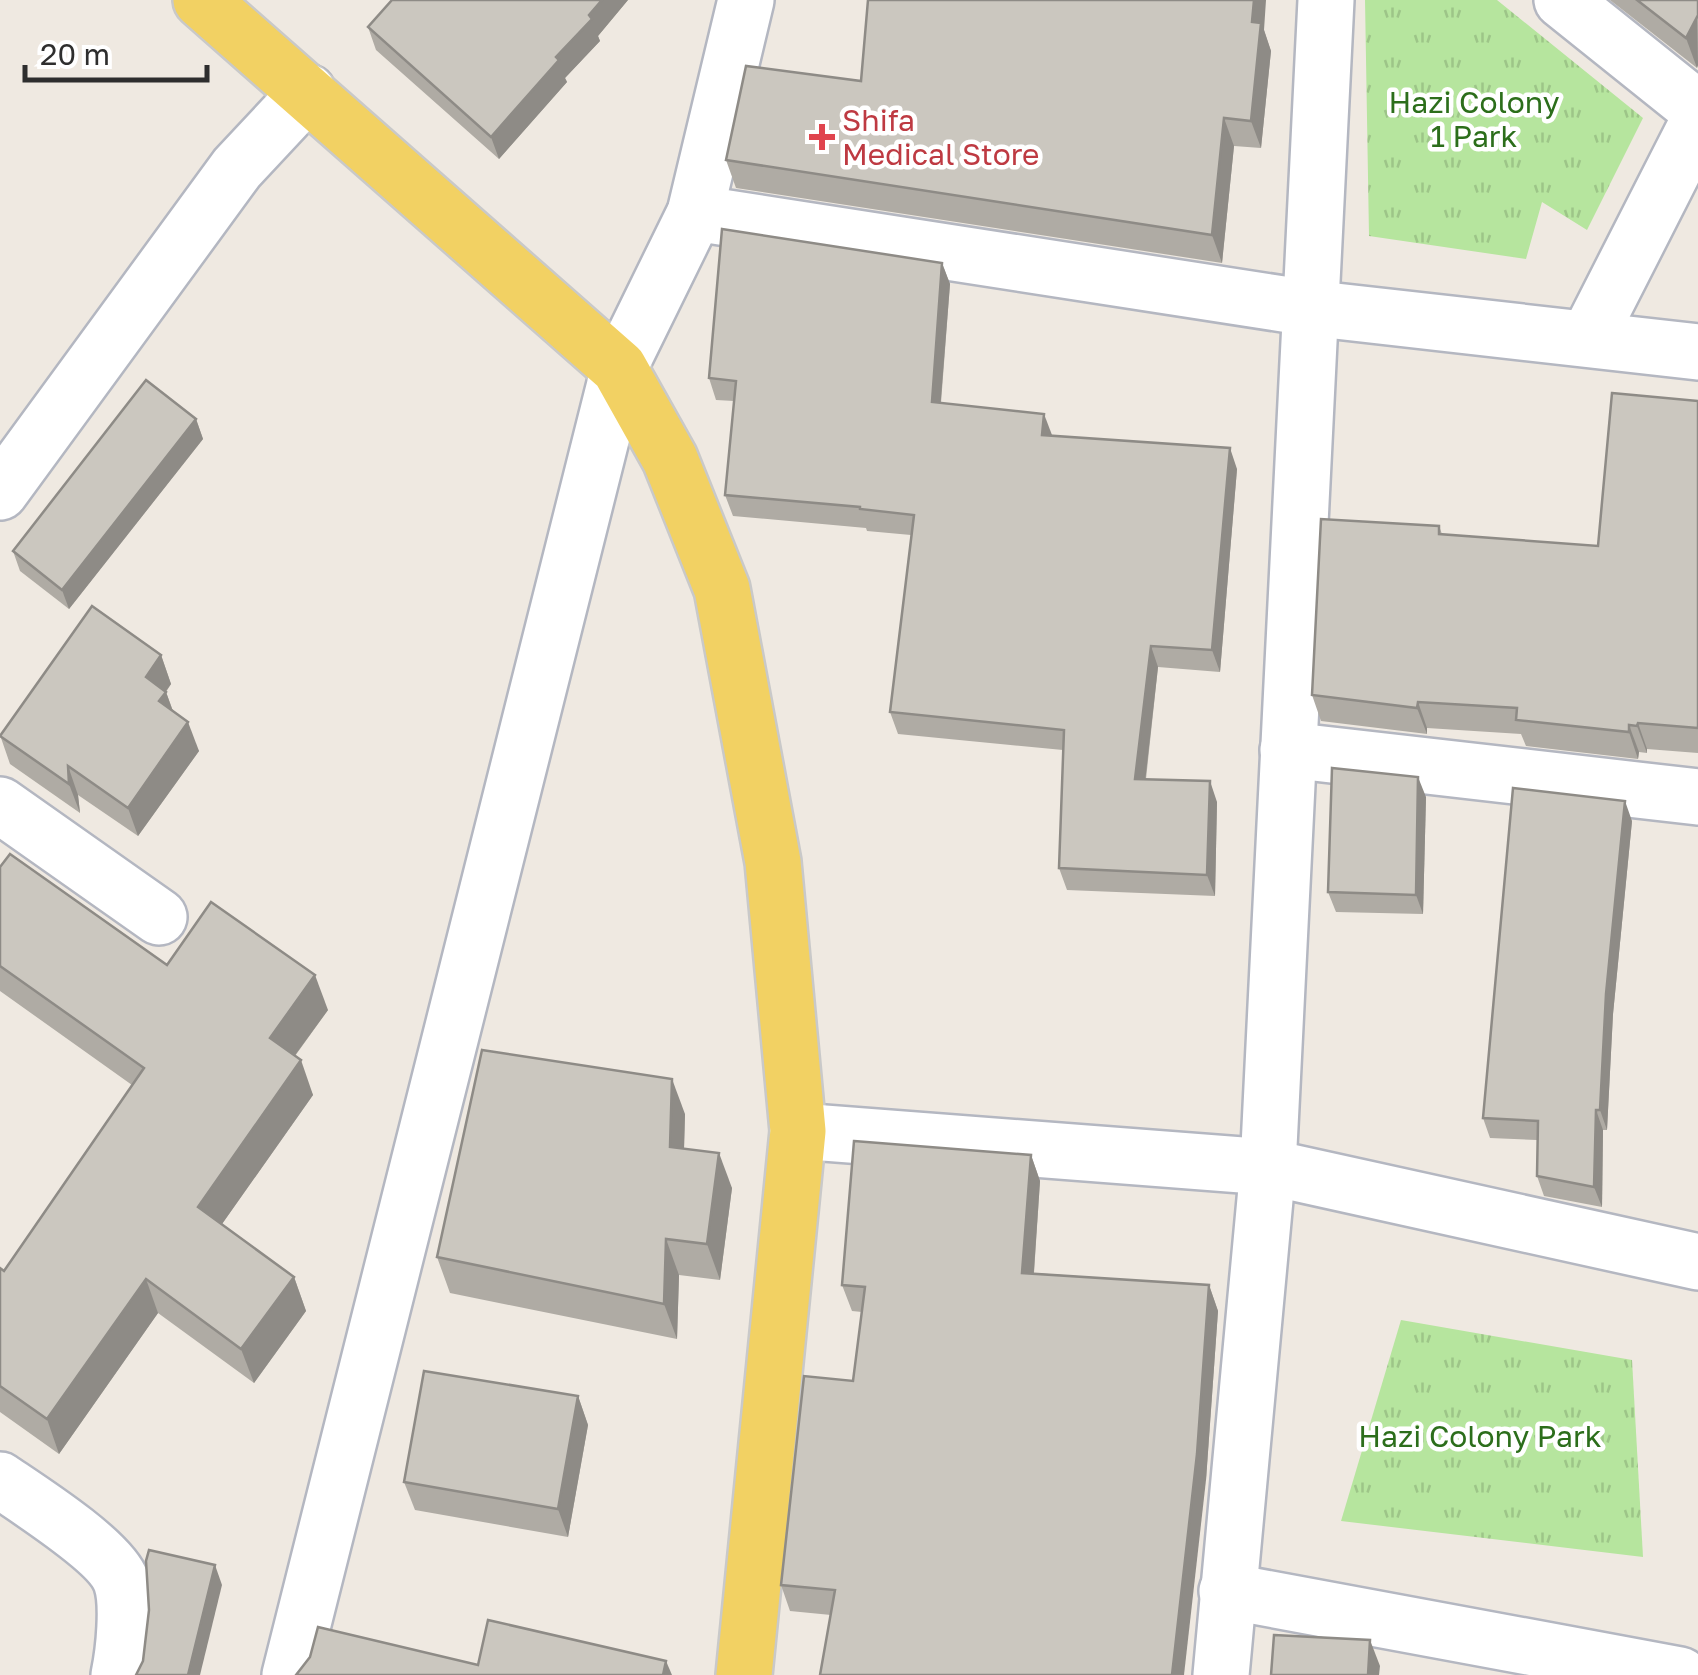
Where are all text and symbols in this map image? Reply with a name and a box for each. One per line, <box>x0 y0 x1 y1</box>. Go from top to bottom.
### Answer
scale bar <box>25 20 208 82</box>
text: 20 m <box>40 36 110 72</box>
park label: Hazi Colony 1 Park <box>1389 84 1560 154</box>
place label: Shifa Medical Store <box>842 102 1040 172</box>
marker: Shifa Medical Store <box>811 126 833 148</box>
park label: Hazi Colony Park <box>1358 1418 1602 1454</box>

